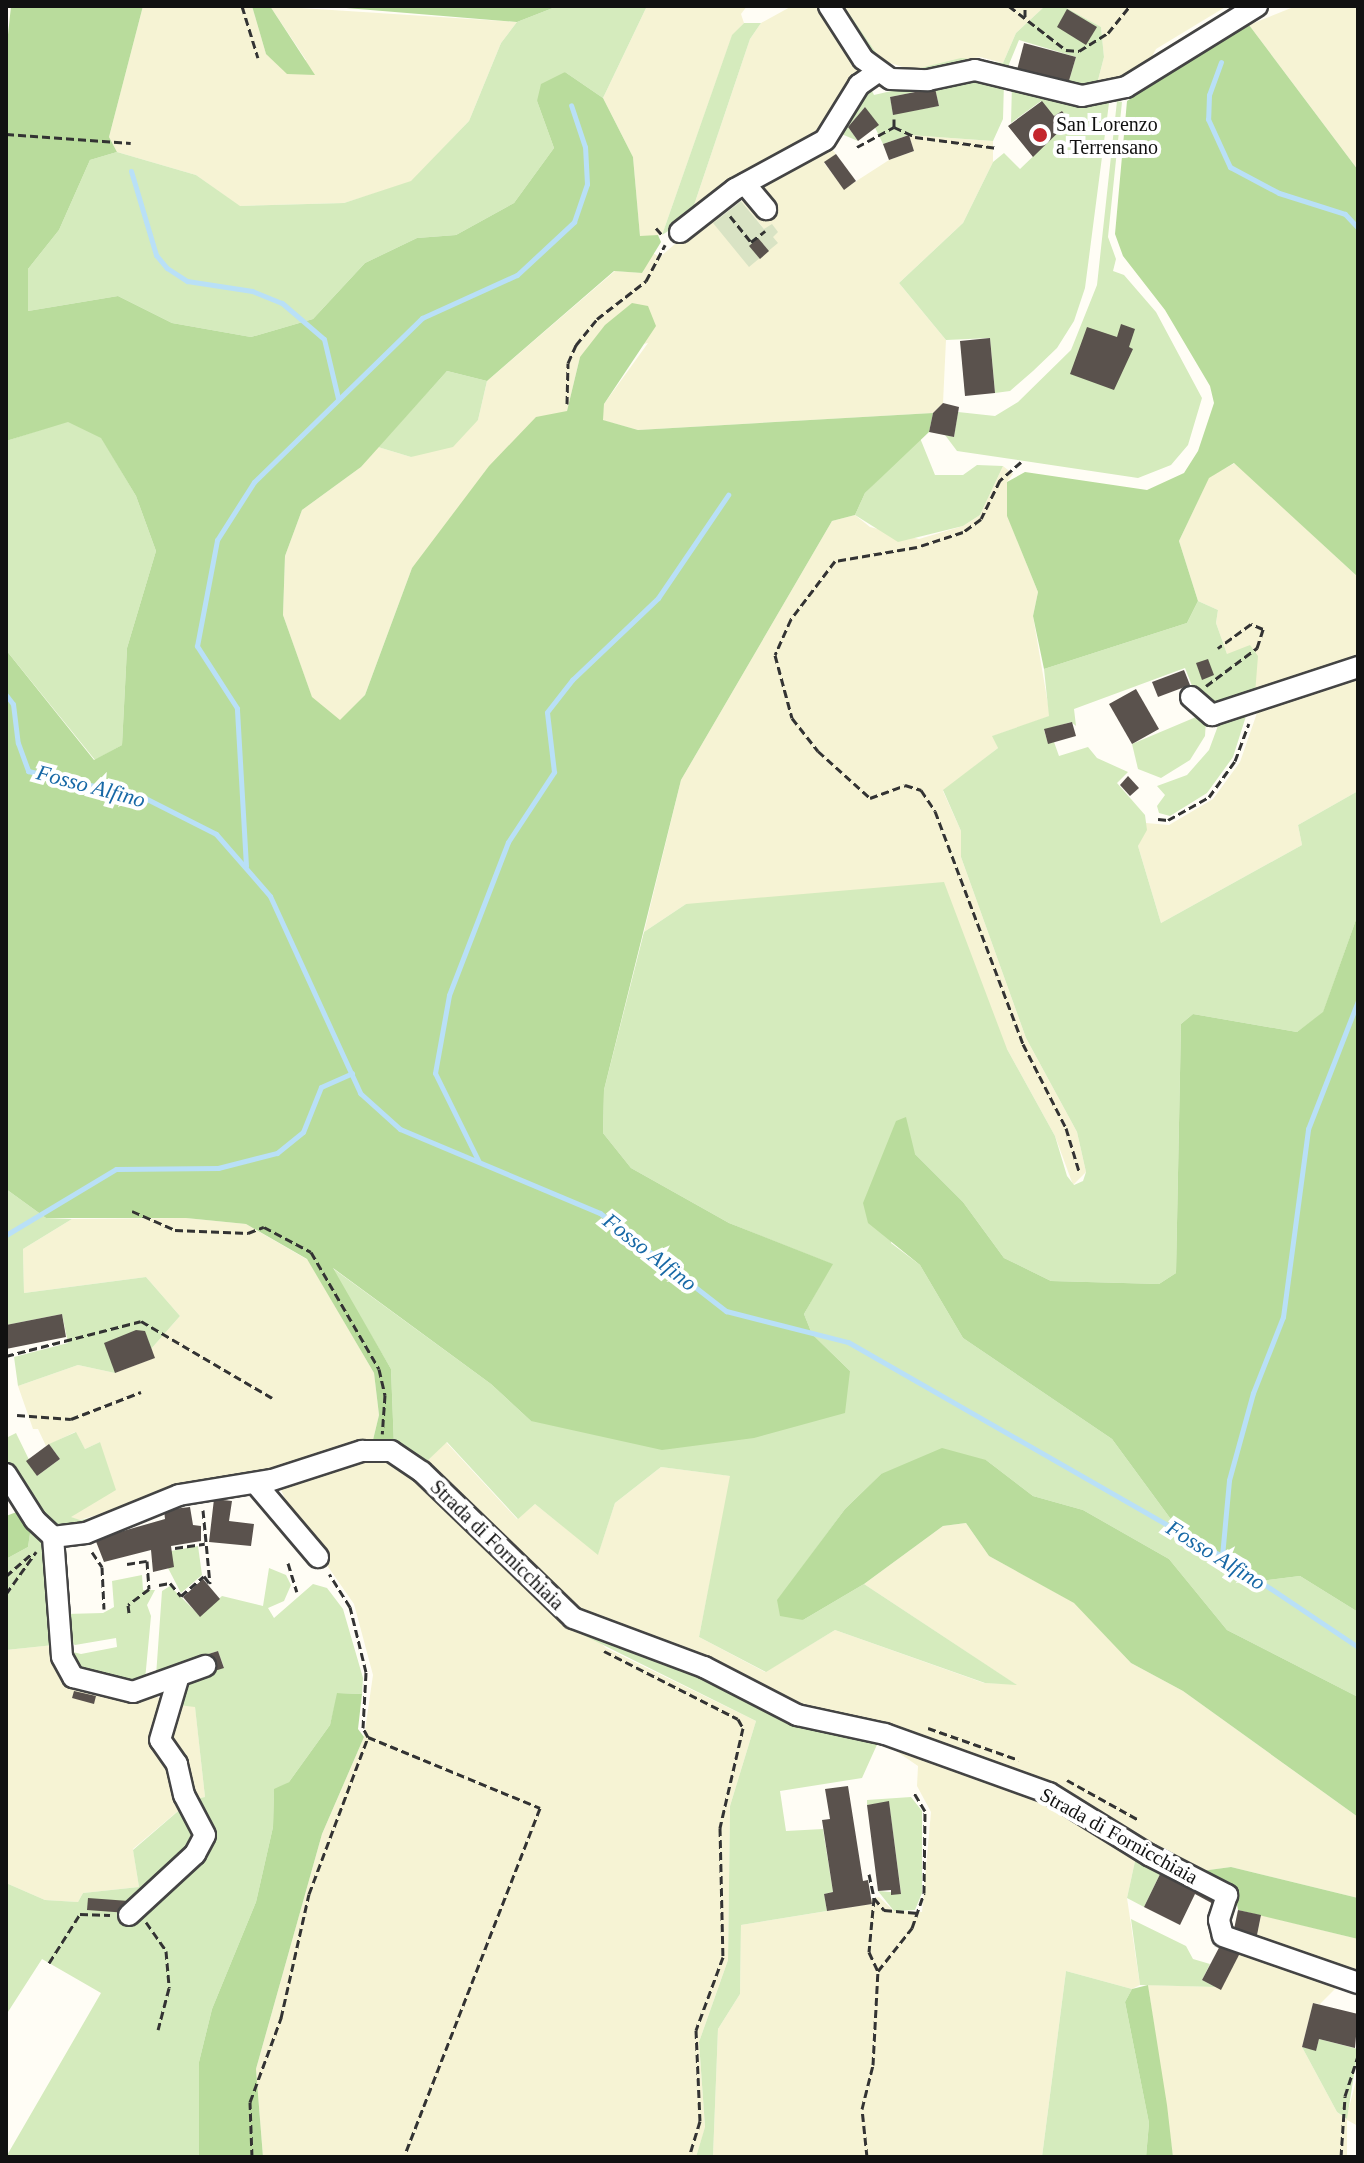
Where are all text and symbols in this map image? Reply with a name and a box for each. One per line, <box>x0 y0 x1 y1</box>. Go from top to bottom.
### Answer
place label: San Lorenzo a Terrensano <box>1056 112 1158 159</box>
marker: San Lorenzo a Terrensano <box>1031 126 1049 144</box>
water label: Fosso Alfino <box>34 759 148 813</box>
water label: Fosso Alfino <box>598 1207 702 1297</box>
street label: Strada di Fornicchiaia <box>425 1475 569 1615</box>
water label: Fosso Alfino <box>1162 1514 1270 1596</box>
street label: Strada di Fornicchiaia <box>1036 1783 1202 1889</box>

